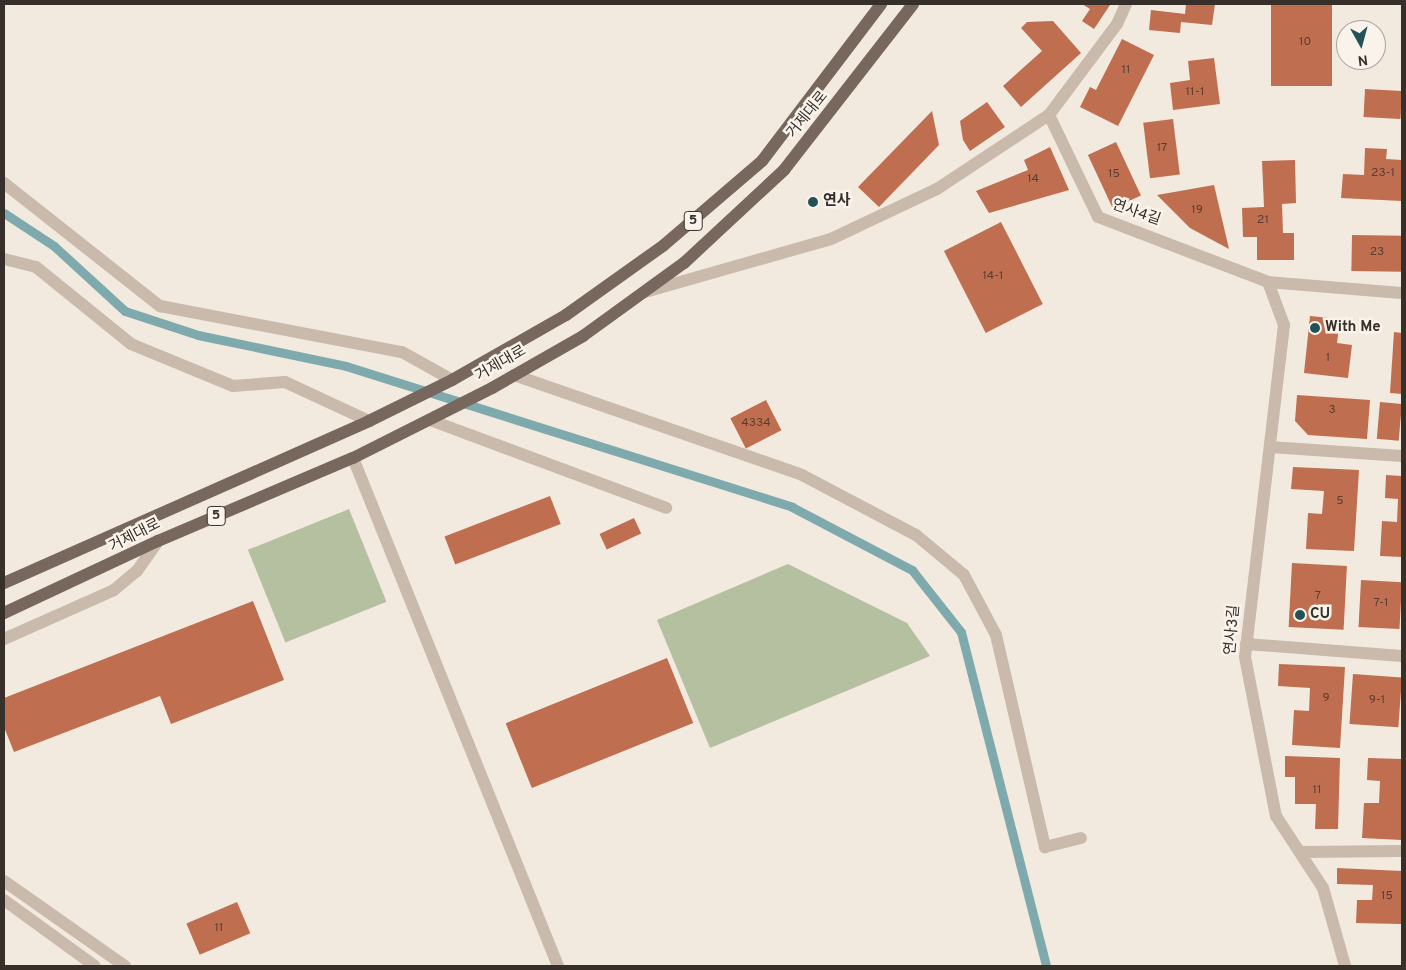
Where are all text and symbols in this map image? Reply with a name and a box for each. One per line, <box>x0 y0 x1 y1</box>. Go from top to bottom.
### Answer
north arrow <box>1336 20 1386 70</box>
house number: 10 <box>1299 36 1311 50</box>
text: N <box>1357 50 1369 68</box>
house number: 11 <box>1122 64 1130 78</box>
house number: 11-1 <box>1186 86 1204 100</box>
street label: 거제대로 <box>784 88 832 142</box>
house number: 17 <box>1157 142 1167 156</box>
house number: 23-1 <box>1371 167 1395 181</box>
house number: 15 <box>1108 168 1120 182</box>
house number: 14 <box>1027 173 1039 187</box>
place label: 연사 <box>823 193 851 211</box>
marker: 연사 <box>807 196 819 208</box>
street label: 연사4길 <box>1109 196 1163 230</box>
house number: 19 <box>1191 204 1203 218</box>
road number: 5 <box>683 210 703 232</box>
house number: 21 <box>1257 214 1269 228</box>
house number: 23 <box>1370 246 1384 260</box>
house number: 14-1 <box>983 270 1003 284</box>
place label: With Me <box>1325 319 1381 337</box>
marker: With Me <box>1309 322 1321 334</box>
street label: 거제대로 <box>473 342 529 386</box>
house number: 1 <box>1326 352 1330 366</box>
house number: 3 <box>1328 404 1336 418</box>
house number: 4334 <box>741 417 771 431</box>
house number: 5 <box>1336 495 1344 509</box>
road number: 5 <box>206 504 226 528</box>
street label: 거제대로 <box>106 515 164 557</box>
house number: 7 <box>1315 590 1321 604</box>
house number: 7-1 <box>1374 597 1388 611</box>
street label: 연사3길 <box>1222 604 1244 656</box>
place label: CU <box>1310 606 1330 624</box>
marker: CU <box>1294 609 1306 621</box>
house number: 9 <box>1322 692 1330 706</box>
house number: 9-1 <box>1369 694 1385 708</box>
house number: 11 <box>1313 784 1321 798</box>
house number: 15 <box>1381 890 1393 904</box>
house number: 11 <box>215 922 223 936</box>

